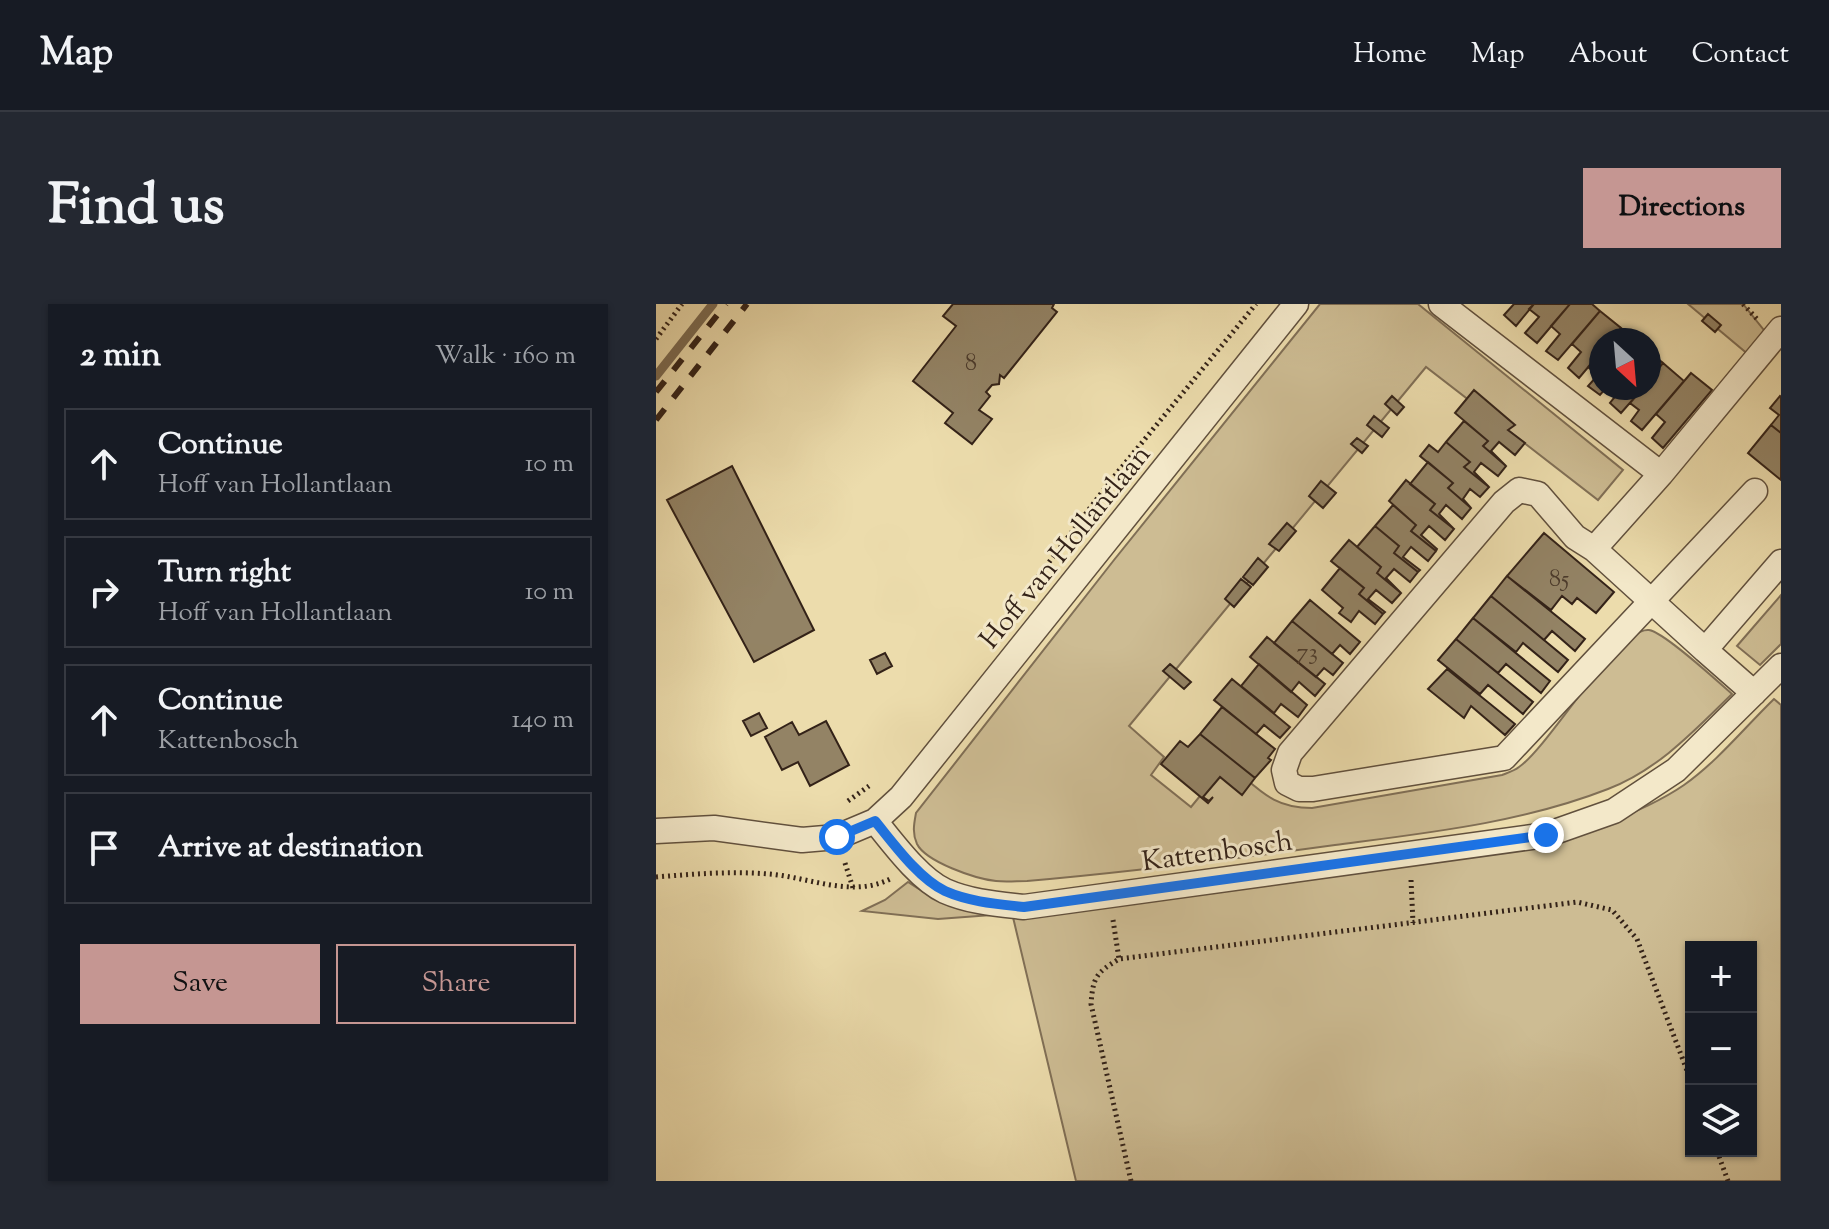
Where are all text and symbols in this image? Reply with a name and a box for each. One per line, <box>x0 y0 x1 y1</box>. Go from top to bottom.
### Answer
text: Map <box>40 28 113 82</box>
text: Home <box>1353 35 1427 75</box>
text: Map <box>1471 35 1525 75</box>
text: About <box>1569 35 1647 75</box>
text: Contact <box>1691 35 1789 75</box>
text: Find us <box>48 168 224 249</box>
button: Directions <box>1583 168 1781 248</box>
north arrow <box>1589 328 1661 400</box>
text: 2 min <box>80 332 161 381</box>
text: Walk · 160 m <box>435 338 576 375</box>
house number: 8 <box>965 347 977 381</box>
text: Continue <box>158 424 283 467</box>
street label: Hoff van Hollantlaan <box>971 437 1161 659</box>
icon: ahead <box>82 442 126 486</box>
text: 10 m <box>525 446 574 483</box>
text: Hoff van Hollantlaan <box>158 467 392 504</box>
text: Turn right <box>158 552 291 595</box>
house number: 85 <box>1549 563 1569 597</box>
icon: right <box>82 570 126 614</box>
text: 10 m <box>525 574 574 611</box>
text: Hoff van Hollantlaan <box>158 595 392 632</box>
house number: 73 <box>1296 636 1318 670</box>
text: Continue <box>158 680 283 723</box>
icon: ahead <box>82 698 126 742</box>
text: 140 m <box>511 702 574 739</box>
text: Kattenbosch <box>158 723 299 760</box>
route end <box>1528 817 1564 853</box>
route start <box>819 819 855 855</box>
street label: Kattenbosch <box>1139 823 1295 883</box>
icon: arrive <box>82 826 126 870</box>
text: Arrive at destination <box>158 827 423 870</box>
map controls <box>1685 941 1757 1157</box>
button: + <box>1685 941 1757 1013</box>
button: Save <box>80 944 320 1024</box>
button: Share <box>336 944 576 1024</box>
button: − <box>1685 1013 1757 1085</box>
button: layers <box>1685 1085 1757 1157</box>

